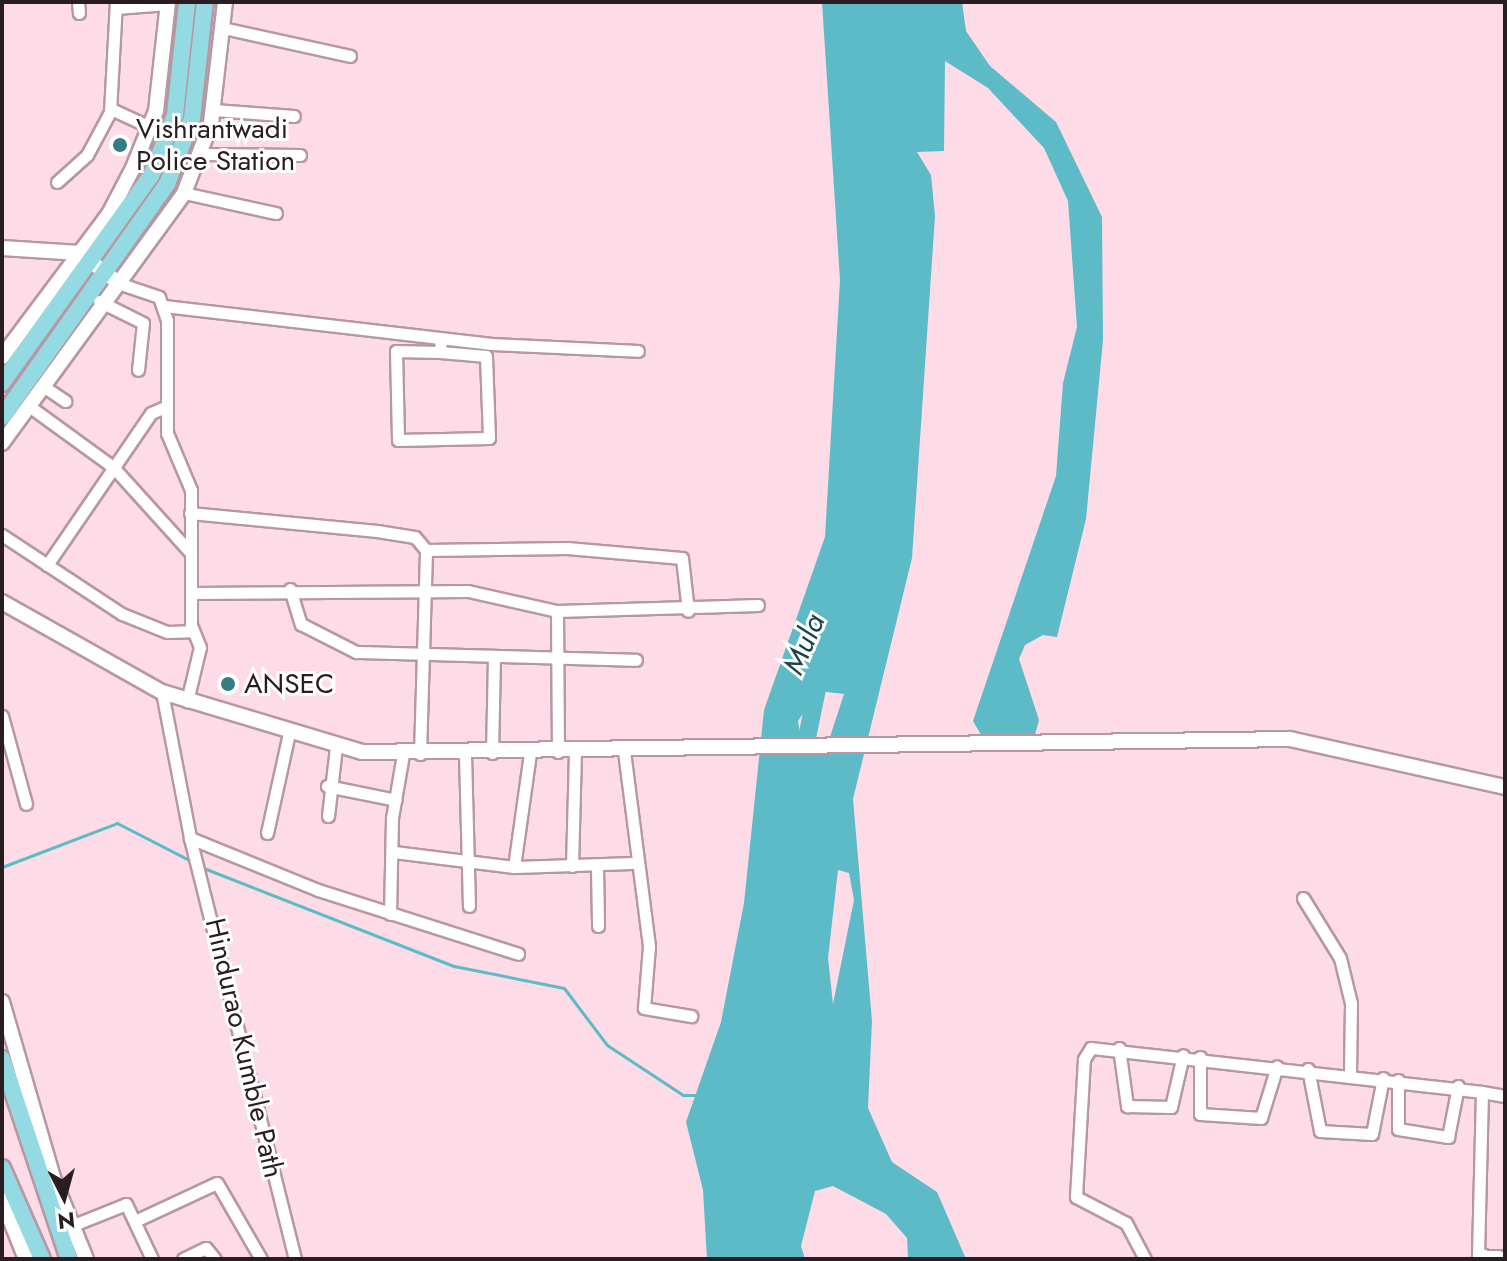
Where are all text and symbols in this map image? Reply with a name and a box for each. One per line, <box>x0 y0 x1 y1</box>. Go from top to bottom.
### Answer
place label: Vishrantwadi Police Station <box>136 112 295 178</box>
marker: Vishrantwadi Police Station <box>111 136 129 154</box>
water label: Mula <box>775 608 833 680</box>
place label: ANSEC <box>244 667 334 701</box>
marker: ANSEC <box>219 675 237 693</box>
street label: Hindurao Kumble Path <box>198 915 290 1181</box>
north arrow <box>24 1157 104 1237</box>
text: N <box>56 1204 77 1238</box>

